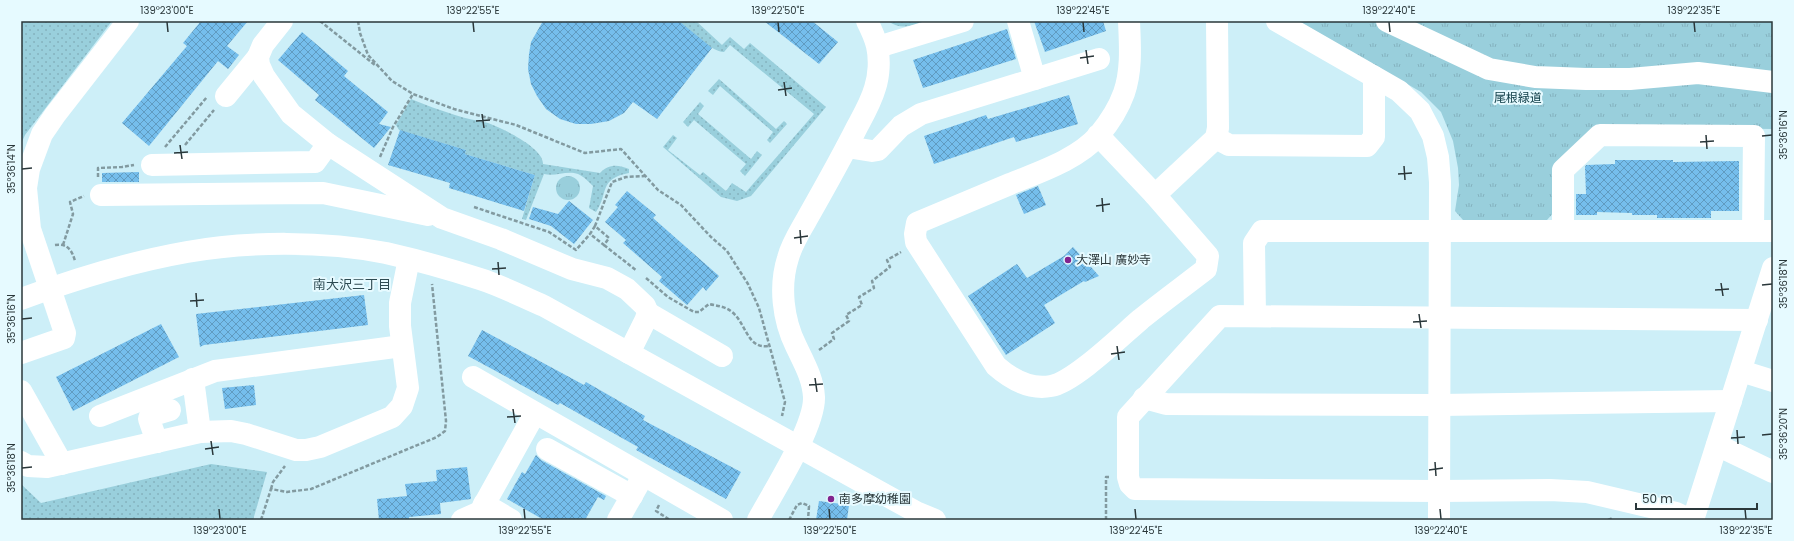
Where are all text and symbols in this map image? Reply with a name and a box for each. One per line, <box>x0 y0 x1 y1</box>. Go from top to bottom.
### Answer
text: 139°23'00"E <box>140 3 194 18</box>
text: 139°22'55"E <box>446 3 500 18</box>
text: 139°22'50"E <box>751 3 805 18</box>
text: 139°22'45"E <box>1056 3 1110 18</box>
text: 139°22'40"E <box>1362 3 1416 18</box>
text: 139°22'35"E <box>1668 3 1720 18</box>
park label: 尾根緑道 <box>1494 89 1542 106</box>
text: 35°36'16"N <box>1776 110 1791 160</box>
text: 35°36'14"N <box>4 144 19 194</box>
place label: 大澤山 廣妙寺 <box>1076 251 1151 268</box>
marker: 大澤山 廣妙寺 <box>1063 255 1073 265</box>
text: 35°36'18"N <box>1776 259 1791 309</box>
district label: 南大沢三丁目 <box>313 275 391 294</box>
text: 35°36'16"N <box>4 294 19 344</box>
text: 35°36'20"N <box>1776 408 1791 460</box>
text: 35°36'18"N <box>4 443 19 493</box>
scale bar <box>1636 485 1757 511</box>
place label: 南多摩幼稚園 <box>839 490 911 507</box>
text: 50 m <box>1642 490 1673 507</box>
marker: 南多摩幼稚園 <box>826 494 836 504</box>
text: 139°23'00"E <box>193 523 247 538</box>
text: 139°22'55"E <box>498 523 552 538</box>
text: 139°22'50"E <box>803 523 857 538</box>
text: 139°22'45"E <box>1109 523 1163 538</box>
text: 139°22'40"E <box>1414 523 1468 538</box>
text: 139°22'35"E <box>1720 523 1772 538</box>

